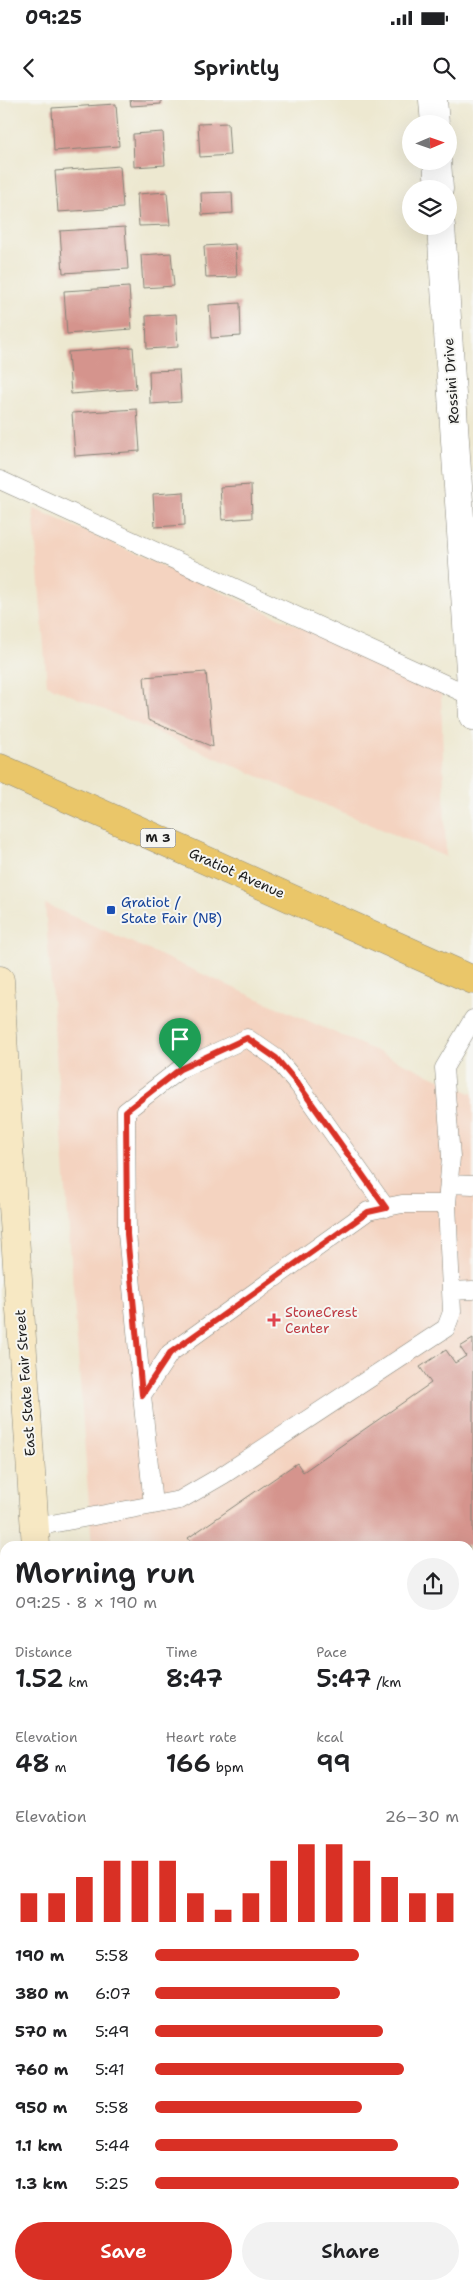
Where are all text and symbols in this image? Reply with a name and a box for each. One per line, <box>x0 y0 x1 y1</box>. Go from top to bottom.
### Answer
text: 09:25 <box>25 5 82 30</box>
text: Sprintly <box>193 53 280 82</box>
icon: back <box>15 54 43 82</box>
icon: search <box>430 54 458 82</box>
north arrow <box>402 115 458 170</box>
map controls <box>402 115 457 235</box>
button: layers <box>402 180 457 235</box>
street label: Rossini Drive <box>439 337 463 425</box>
road number: M 3 <box>140 828 176 848</box>
street label: Gratiot Avenue <box>186 844 288 902</box>
place label: Gratiot / State Fair (NB) <box>121 893 222 927</box>
marker: Gratiot / State Fair (NB) <box>105 904 117 916</box>
pin <box>159 1018 201 1069</box>
icon: arrive <box>166 1025 194 1053</box>
place label: StoneCrest Center <box>285 1303 358 1337</box>
street label: East State Fair Street <box>11 1309 39 1457</box>
marker: StoneCrest Center <box>267 1313 281 1327</box>
text: Morning run <box>15 1554 195 1592</box>
button: share <box>407 1558 459 1610</box>
text: 09:25 · 8 × 190 m <box>15 1592 157 1613</box>
text: Distance <box>15 1643 72 1661</box>
text: Time <box>166 1643 198 1661</box>
text: Pace <box>316 1643 347 1661</box>
text: 1.52 <box>15 1661 64 1695</box>
text: 8:47 <box>166 1661 223 1695</box>
text: 5:47 <box>316 1661 372 1695</box>
text: km <box>64 1673 88 1691</box>
text: /km <box>372 1673 401 1691</box>
text: Elevation <box>15 1728 78 1746</box>
text: Heart rate <box>166 1728 237 1746</box>
text: kcal <box>316 1728 344 1746</box>
text: 48 <box>15 1746 50 1780</box>
text: 166 <box>166 1746 211 1780</box>
text: 99 <box>316 1746 351 1780</box>
text: m <box>50 1758 67 1776</box>
text: bpm <box>211 1758 244 1776</box>
text: Elevation <box>15 1806 87 1827</box>
text: 26–30 m <box>385 1806 459 1827</box>
text: 190 m <box>15 1945 64 1966</box>
text: 5:58 <box>95 1945 129 1966</box>
text: 380 m <box>15 1983 69 2004</box>
text: 6:07 <box>95 1983 131 2004</box>
text: 570 m <box>15 2021 67 2042</box>
text: 5:49 <box>95 2021 129 2042</box>
text: 760 m <box>15 2059 68 2080</box>
text: 5:41 <box>95 2059 125 2080</box>
text: 950 m <box>15 2097 67 2118</box>
text: 5:58 <box>95 2097 129 2118</box>
text: 1.1 km <box>15 2135 62 2156</box>
text: 5:44 <box>95 2135 130 2156</box>
text: 1.3 km <box>15 2173 68 2194</box>
text: 5:25 <box>95 2173 128 2194</box>
button: Save <box>15 2222 232 2280</box>
button: Share <box>242 2222 459 2280</box>

